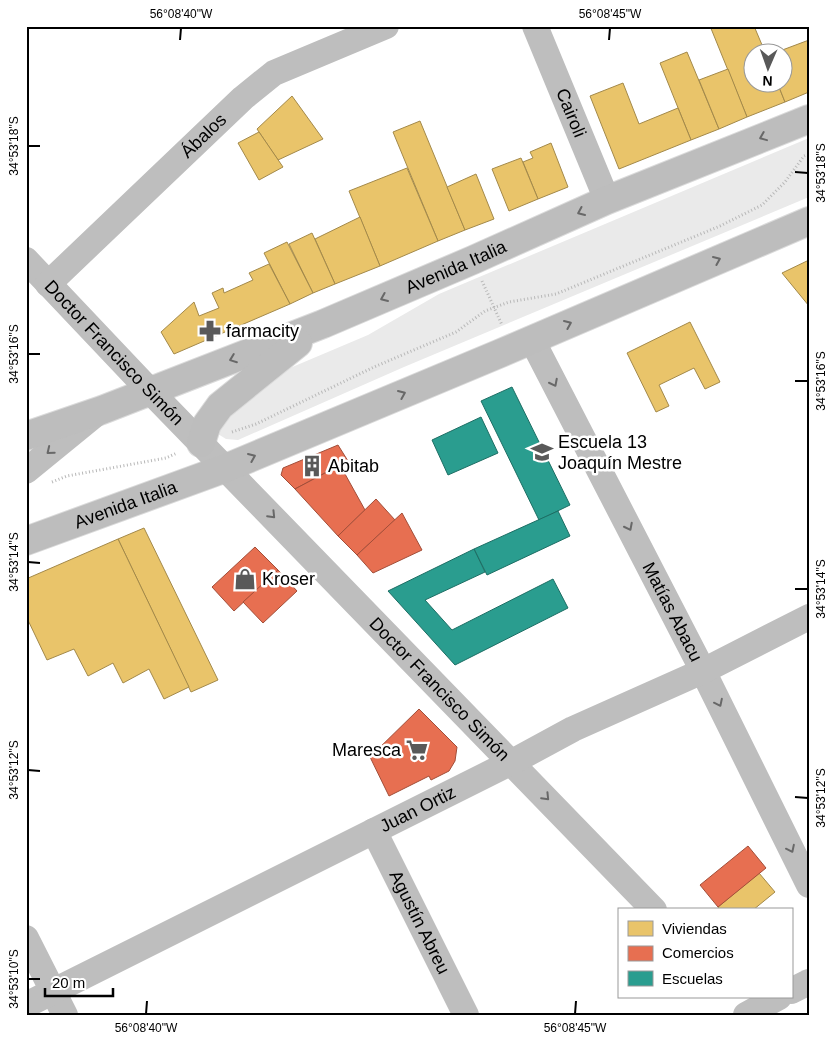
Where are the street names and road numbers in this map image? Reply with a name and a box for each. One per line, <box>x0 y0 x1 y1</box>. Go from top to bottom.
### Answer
street label: Cairoli <box>552 85 590 140</box>
street label: Ábalos <box>177 109 230 162</box>
street label: Avenida Italia <box>402 236 510 298</box>
street label: Doctor Francisco Simón <box>41 276 188 429</box>
street label: Avenida Italia <box>71 476 181 533</box>
street label: Matías Abacu <box>639 559 706 665</box>
street label: Doctor Francisco Simón <box>365 613 514 765</box>
street label: Juan Ortiz <box>377 782 459 836</box>
street label: Agustín Abreu <box>385 867 454 977</box>

